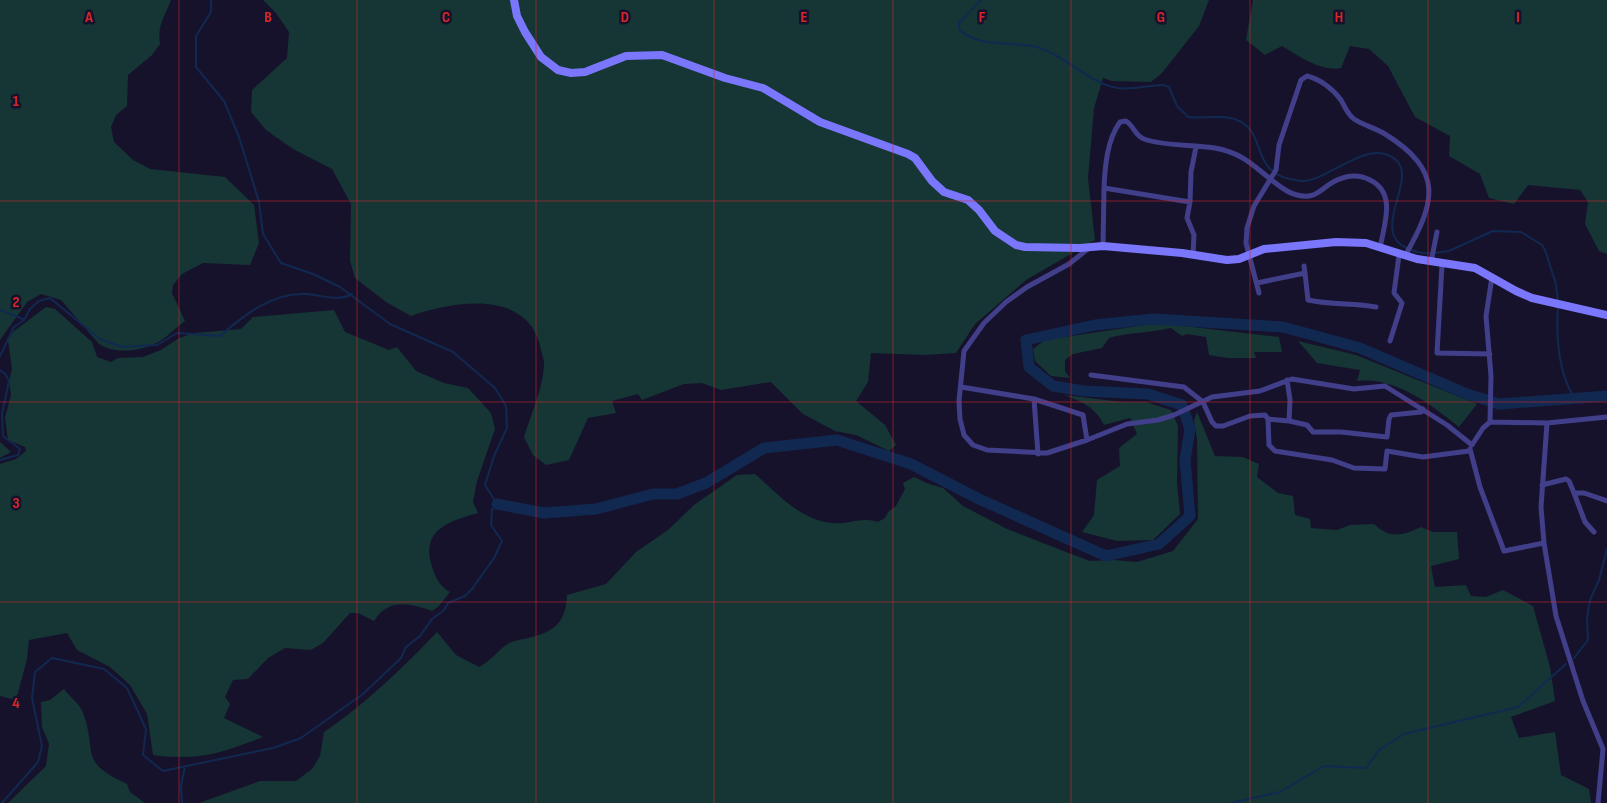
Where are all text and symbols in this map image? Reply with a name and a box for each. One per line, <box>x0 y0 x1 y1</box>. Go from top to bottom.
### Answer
text: A <box>84 8 93 27</box>
text: B <box>264 8 272 27</box>
text: C <box>442 8 450 27</box>
text: D <box>621 8 629 27</box>
text: E <box>801 8 808 27</box>
text: F <box>979 8 986 27</box>
text: G <box>1157 8 1165 27</box>
text: H <box>1335 8 1343 27</box>
text: I <box>1516 8 1520 27</box>
text: 1 <box>13 92 20 111</box>
text: 2 <box>12 293 20 312</box>
text: 3 <box>12 494 20 513</box>
text: 4 <box>12 694 20 713</box>

